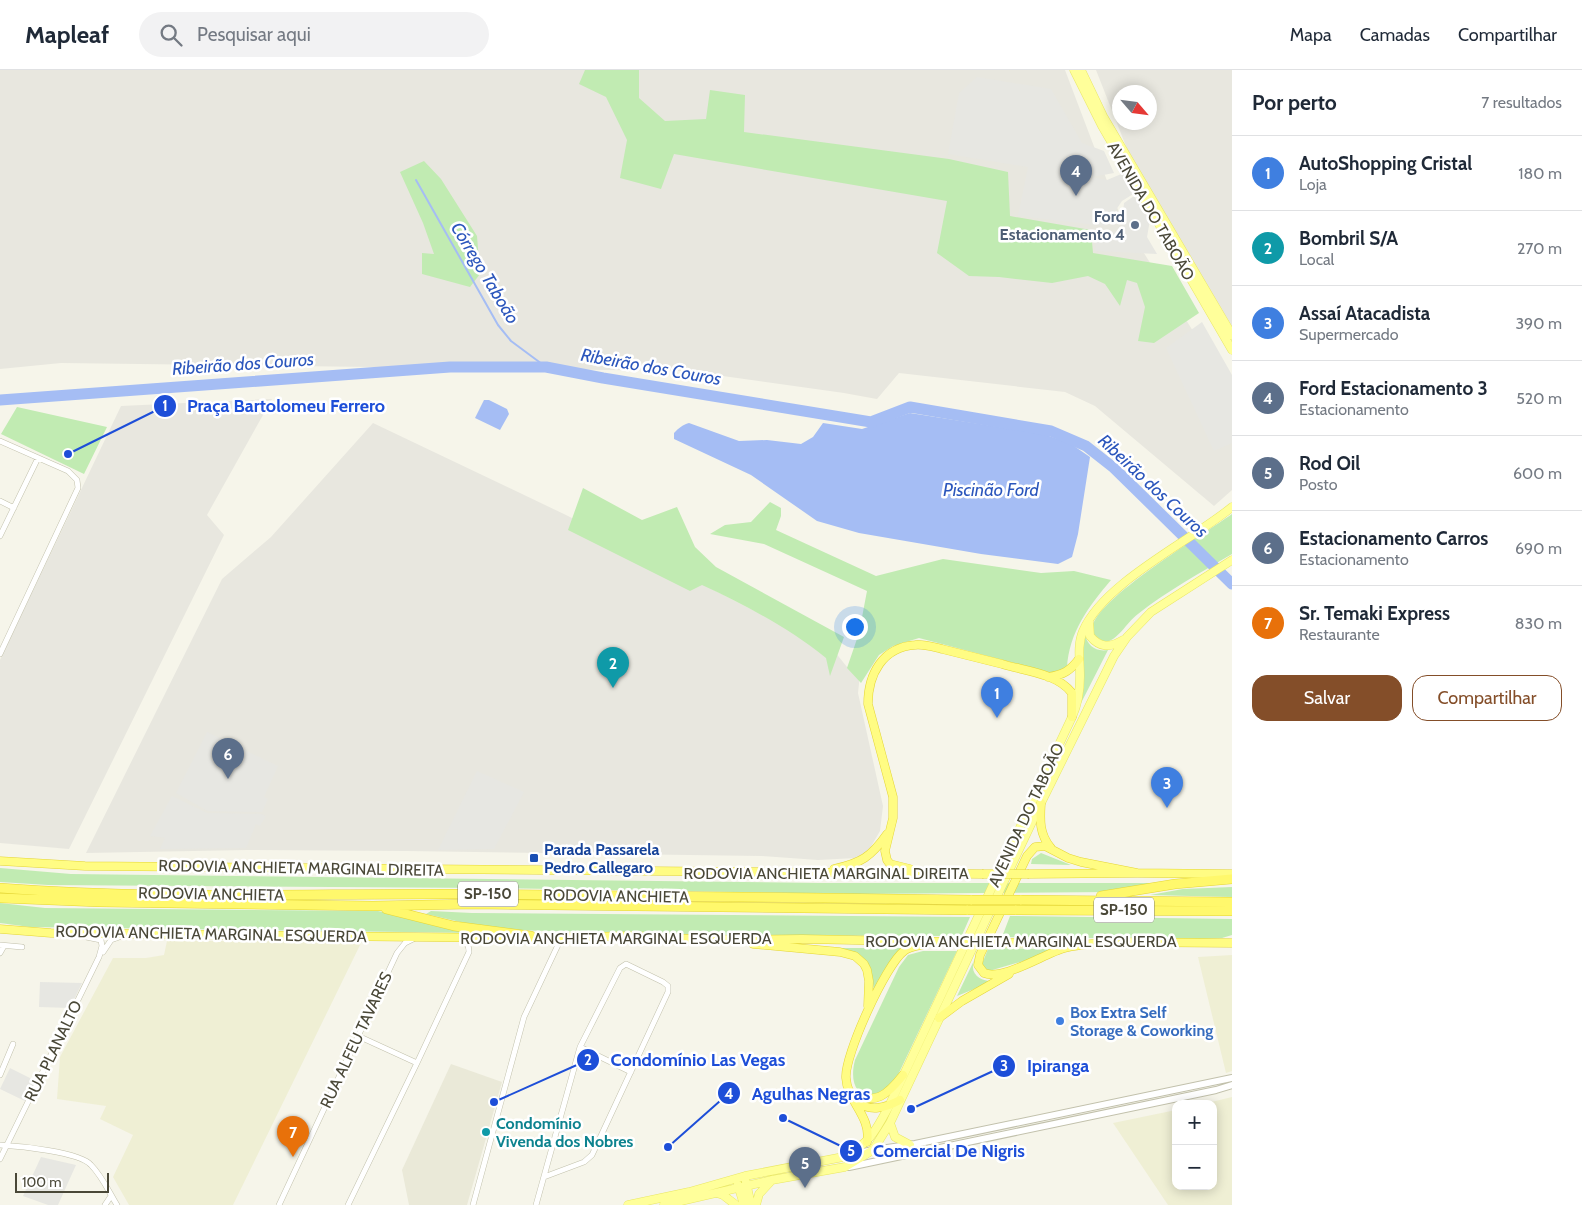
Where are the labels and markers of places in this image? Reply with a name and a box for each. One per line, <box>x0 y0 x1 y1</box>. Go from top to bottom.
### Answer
pin: 4 <box>1060 155 1092 196</box>
place label: Ford Estacionamento 4 <box>1000 207 1125 244</box>
marker: Ford Estacionamento 4 <box>1129 219 1141 231</box>
callout: Praça Bartolomeu Ferrero <box>152 389 395 422</box>
pin: 2 <box>597 647 629 688</box>
pin: 1 <box>981 677 1013 718</box>
pin: 6 <box>212 738 244 779</box>
pin: 3 <box>1151 767 1183 808</box>
place label: Parada Passarela Pedro Callegaro <box>544 840 660 877</box>
marker: Parada Passarela Pedro Callegaro <box>528 852 540 864</box>
place label: Box Extra Self Storage & Coworking <box>1070 1003 1213 1040</box>
marker: Box Extra Self Storage & Coworking <box>1054 1015 1066 1027</box>
callout: Condomínio Las Vegas <box>576 1043 796 1076</box>
callout: Ipiranga <box>992 1049 1099 1082</box>
callout: Agulhas Negras <box>717 1077 880 1110</box>
place label: Condomínio Vivenda dos Nobres <box>496 1114 634 1151</box>
pin: 7 <box>277 1116 309 1157</box>
marker: Condomínio Vivenda dos Nobres <box>480 1126 492 1138</box>
callout: Comercial De Nigris <box>838 1134 1035 1167</box>
pin: 5 <box>789 1147 821 1188</box>

